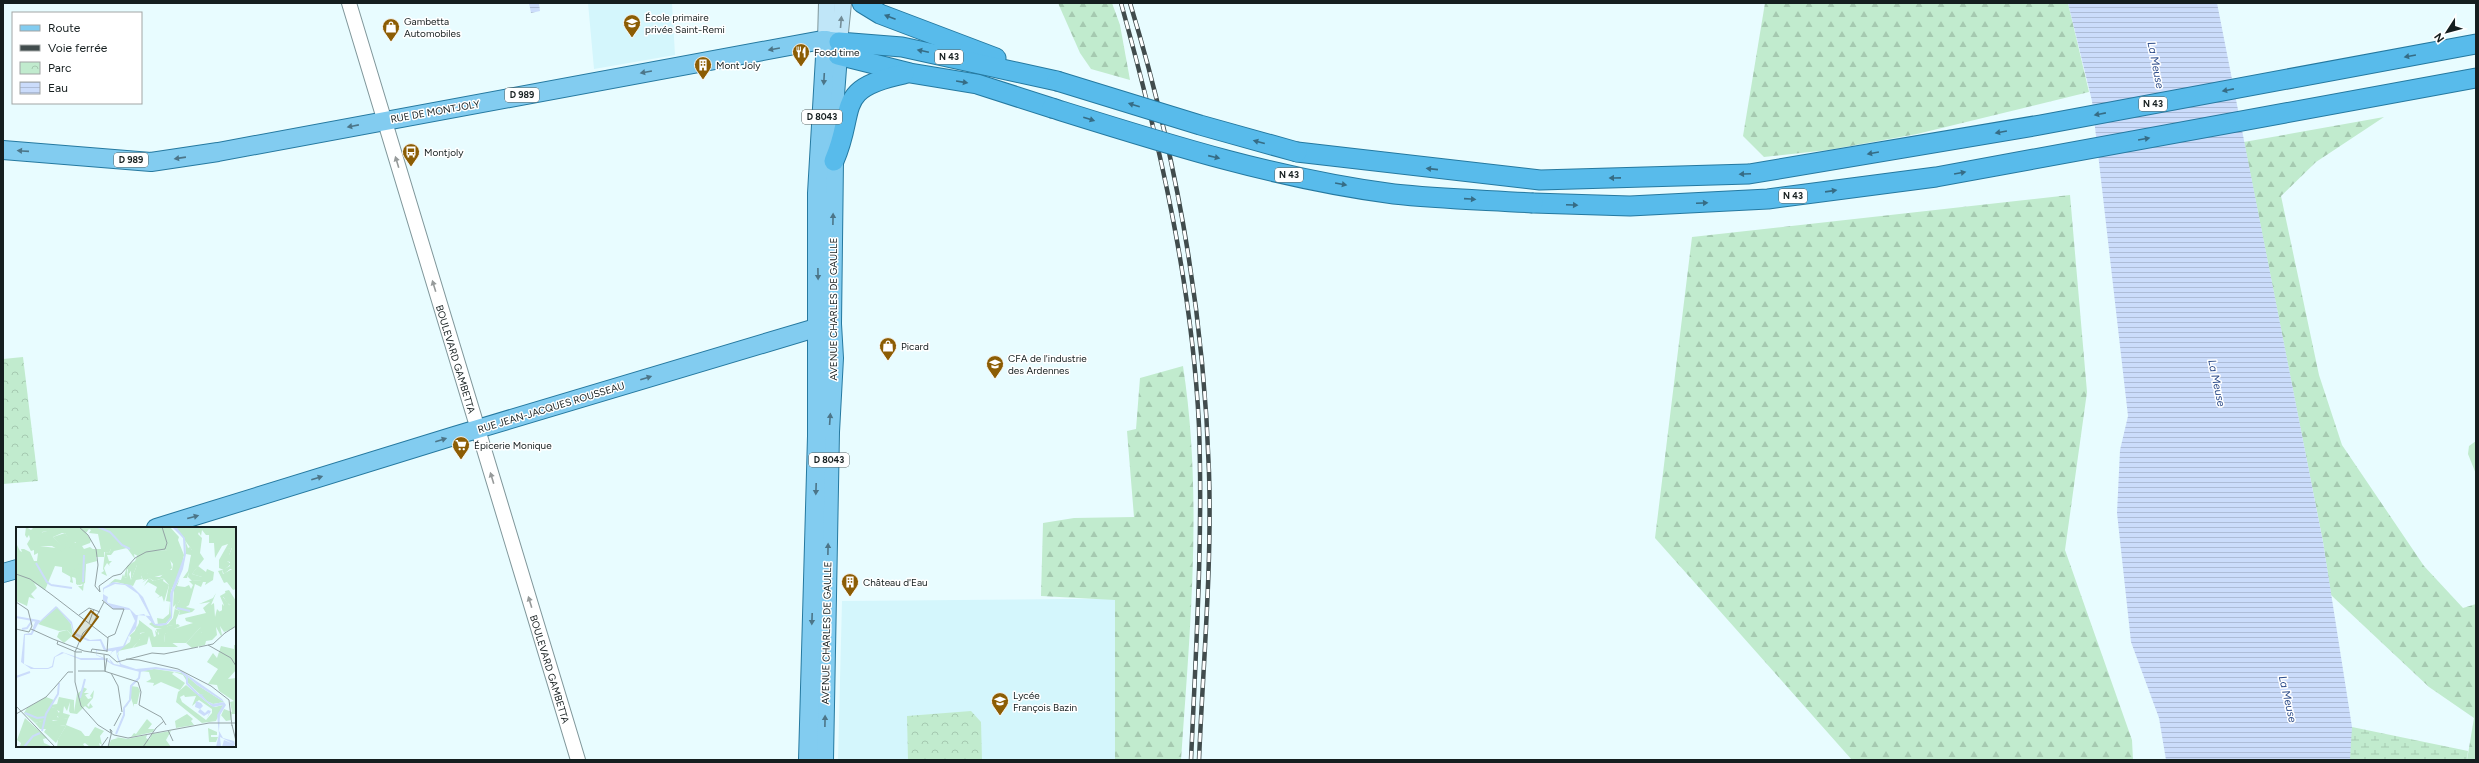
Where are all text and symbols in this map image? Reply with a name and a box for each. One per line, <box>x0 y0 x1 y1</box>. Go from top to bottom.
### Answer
place label: École primaire privée Saint-Remi <box>645 11 725 36</box>
legend <box>12 12 142 104</box>
north arrow <box>2427 12 2467 52</box>
school or university icon: École primaire privée Saint-Remi <box>622 13 642 38</box>
one-way arrow <box>883 14 895 20</box>
place label: Gambetta Automobiles <box>404 15 461 40</box>
one-way arrow <box>838 16 844 28</box>
shop icon: Gambetta Automobiles <box>381 17 401 42</box>
text: Route <box>48 21 81 35</box>
text: N <box>2432 30 2447 45</box>
text: Voie ferrée <box>48 41 108 55</box>
water label: La Meuse <box>2145 41 2166 90</box>
restaurant icon: Food time <box>791 42 811 67</box>
one-way arrow <box>768 46 780 52</box>
place label: Food time <box>814 46 860 59</box>
one-way arrow <box>917 48 930 54</box>
road number: N 43 <box>935 50 963 64</box>
one-way arrow <box>2404 53 2416 59</box>
building icon: Mont Joly <box>693 55 713 80</box>
place label: Mont Joly <box>716 59 761 72</box>
text: Parc <box>48 61 72 75</box>
one-way arrow <box>640 69 652 75</box>
one-way arrow <box>820 73 827 85</box>
one-way arrow <box>956 79 968 85</box>
text: Eau <box>48 81 68 95</box>
one-way arrow <box>2222 87 2234 93</box>
road number: D 989 <box>505 88 539 102</box>
street label: RUE DE MONTJOLY <box>389 97 481 126</box>
road number: N 43 <box>2139 97 2167 111</box>
one-way arrow <box>1128 102 1140 108</box>
road number: D 8043 <box>802 110 842 124</box>
one-way arrow <box>2094 111 2106 117</box>
one-way arrow <box>1083 117 1095 123</box>
one-way arrow <box>347 124 359 130</box>
one-way arrow <box>1995 129 2008 135</box>
one-way arrow <box>2138 136 2150 142</box>
one-way arrow <box>1253 139 1265 145</box>
bus stop icon: Montjoly <box>401 142 421 167</box>
place label: Montjoly <box>424 146 464 159</box>
one-way arrow <box>17 148 29 155</box>
one-way arrow <box>1867 151 1879 157</box>
road number: D 989 <box>114 153 148 167</box>
one-way arrow <box>174 155 186 161</box>
one-way arrow <box>394 155 400 167</box>
one-way arrow <box>1207 155 1220 161</box>
one-way arrow <box>1426 165 1438 172</box>
road number: N 43 <box>1275 168 1303 182</box>
one-way arrow <box>1953 170 1966 176</box>
one-way arrow <box>1739 171 1751 178</box>
one-way arrow <box>1608 175 1621 181</box>
one-way arrow <box>1335 182 1347 188</box>
one-way arrow <box>1825 188 1837 194</box>
road number: N 43 <box>1779 189 1807 203</box>
one-way arrow <box>1464 195 1476 202</box>
one-way arrow <box>1696 199 1708 206</box>
one-way arrow <box>1566 201 1578 208</box>
one-way arrow <box>830 212 836 225</box>
street label: AVENUE CHARLES DE GAULLE <box>827 238 840 380</box>
one-way arrow <box>815 268 821 281</box>
one-way arrow <box>431 280 437 292</box>
street label: BOULEVARD GAMBETTA <box>433 303 478 415</box>
shop icon: Picard <box>878 336 898 361</box>
place label: Picard <box>901 340 929 353</box>
place label: CFA de l'industrie des Ardennes <box>1008 352 1087 377</box>
school or university icon: CFA de l'industrie des Ardennes <box>985 354 1005 379</box>
water label: La Meuse <box>2205 358 2228 408</box>
one-way arrow <box>641 375 653 381</box>
street label: RUE JEAN-JACQUES ROUSSEAU <box>476 379 626 436</box>
one-way arrow <box>827 413 834 425</box>
supermarket icon: Épicerie Monique <box>451 435 471 460</box>
one-way arrow <box>436 437 448 443</box>
place label: Épicerie Monique <box>474 439 552 452</box>
road number: D 8043 <box>809 453 849 467</box>
one-way arrow <box>489 471 495 483</box>
one-way arrow <box>312 475 324 481</box>
one-way arrow <box>813 483 819 496</box>
one-way arrow <box>187 514 199 520</box>
inset map <box>16 527 236 747</box>
one-way arrow <box>825 542 831 555</box>
street label: AVENUE CHARLES DE GAULLE <box>819 561 834 705</box>
building icon: Château d'Eau <box>840 572 860 597</box>
place label: Château d'Eau <box>863 576 928 589</box>
one-way arrow <box>527 596 533 608</box>
street label: BOULEVARD GAMBETTA <box>527 613 572 725</box>
one-way arrow <box>809 613 816 625</box>
water label: La Meuse <box>2276 674 2299 724</box>
place label: Lycée François Bazin <box>1013 689 1077 714</box>
school or university icon: Lycée François Bazin <box>990 691 1010 716</box>
one-way arrow <box>822 714 828 727</box>

